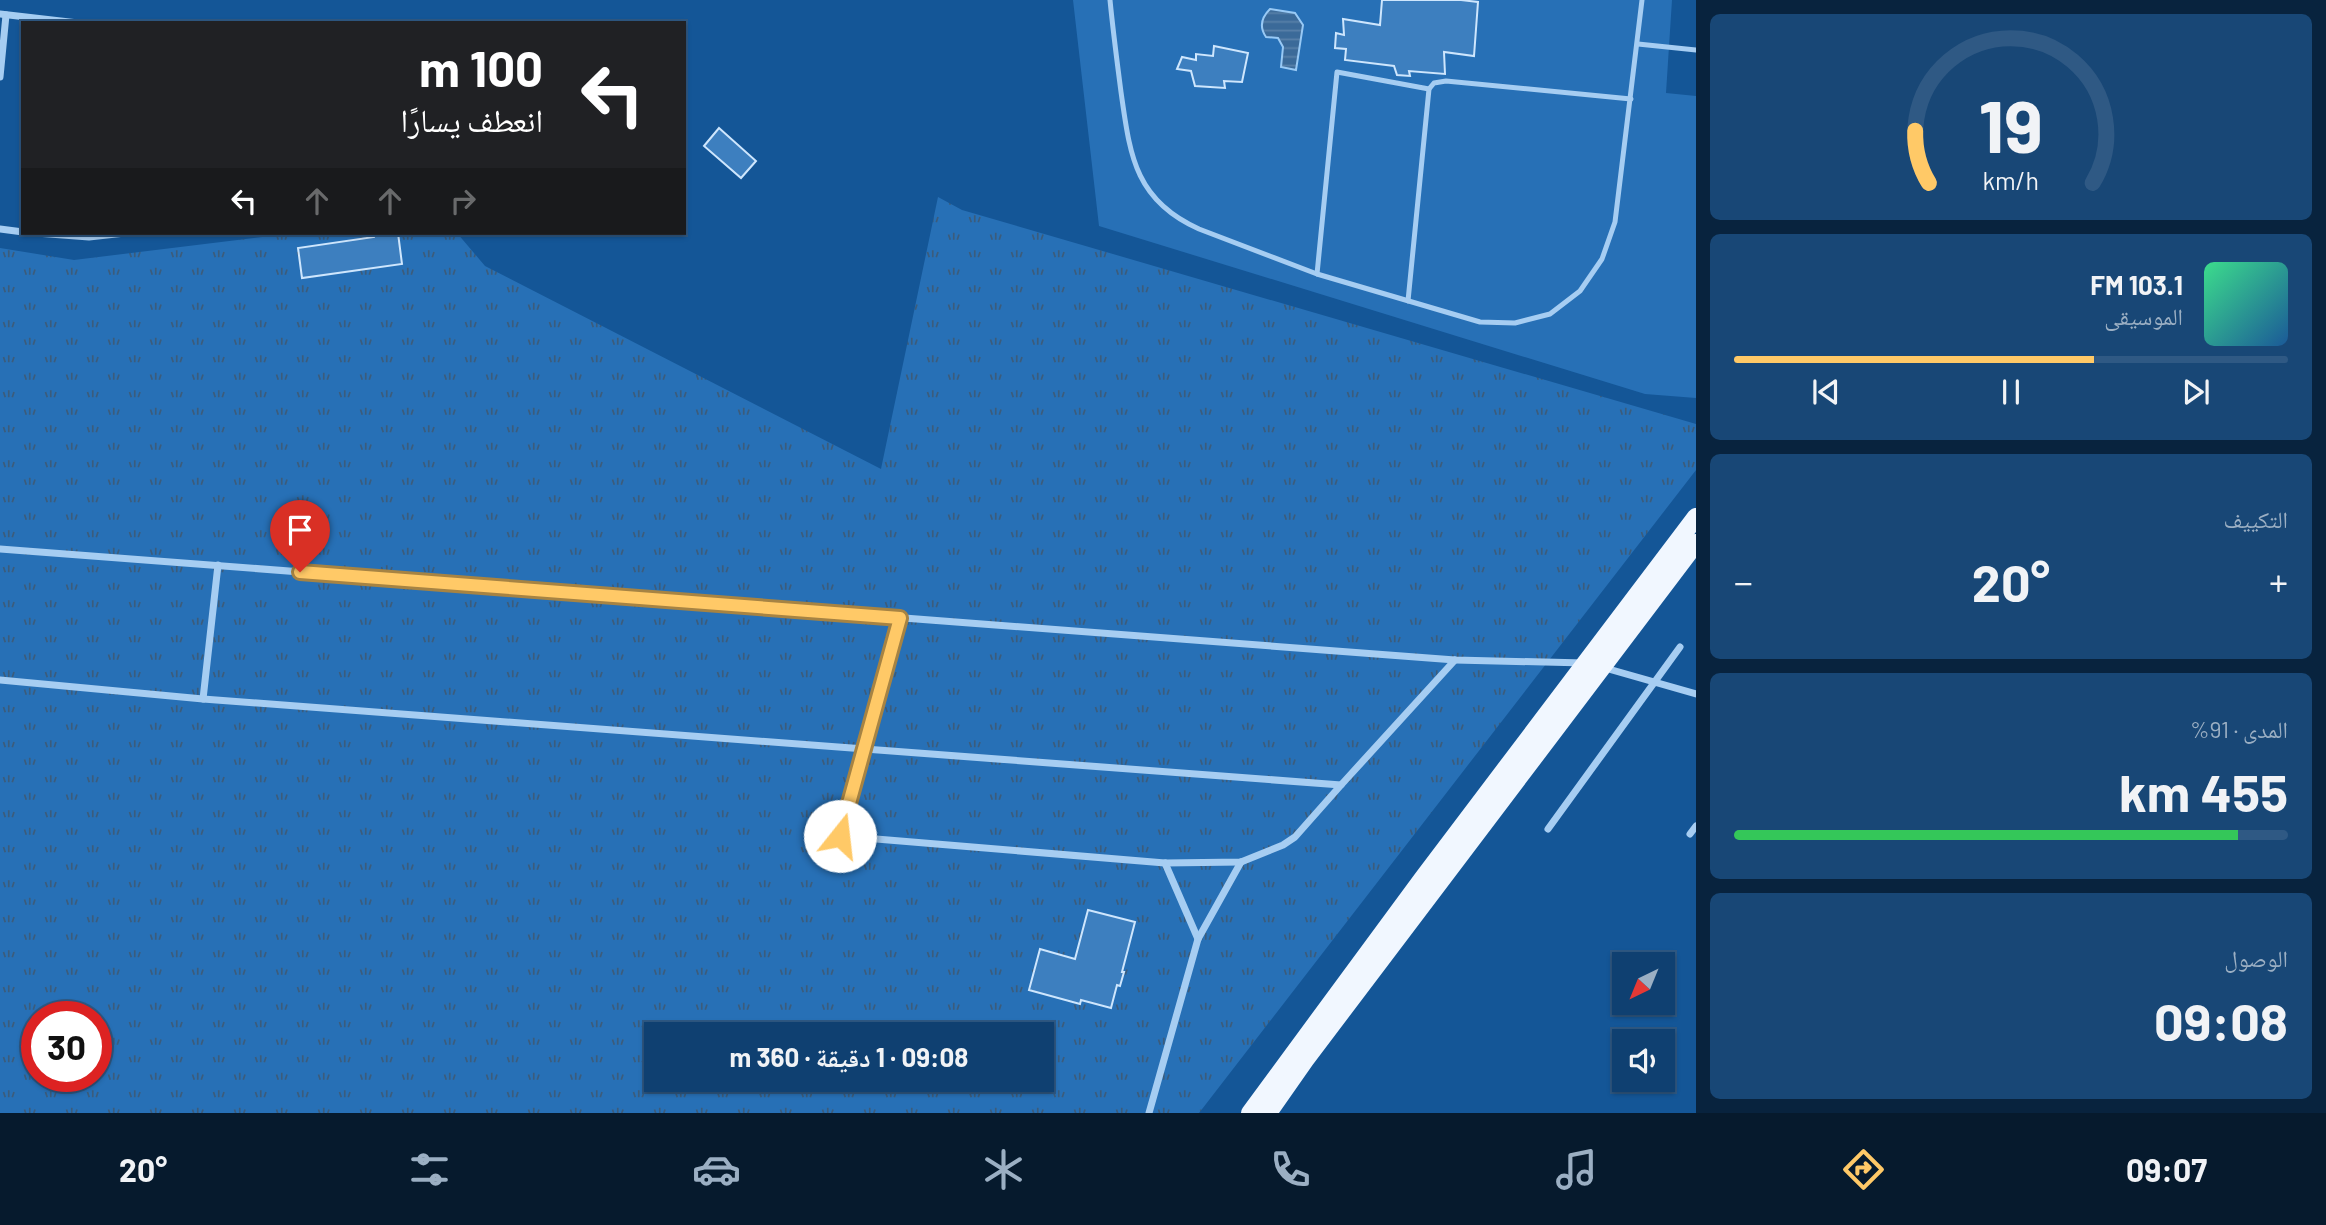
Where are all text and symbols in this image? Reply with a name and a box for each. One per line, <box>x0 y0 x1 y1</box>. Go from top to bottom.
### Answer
text: 100 m <box>419 38 543 97</box>
icon: left <box>567 49 658 140</box>
text: 19 <box>1979 80 2043 168</box>
text: انعطف يسارًا <box>400 100 543 138</box>
text: km/h <box>1983 165 2039 195</box>
icon: left <box>225 182 263 220</box>
icon: ahead <box>298 182 336 220</box>
icon: ahead <box>371 182 409 220</box>
icon: right <box>444 182 482 220</box>
text: 103.1 FM <box>2090 269 2183 300</box>
text: الموسيقى <box>2104 302 2183 330</box>
icon: previous <box>1807 373 1845 411</box>
icon: pause <box>1992 373 2030 411</box>
icon: next <box>2177 373 2215 411</box>
pin <box>270 500 330 572</box>
text: التكييف <box>2223 505 2288 533</box>
icon: arrive <box>281 511 319 549</box>
text: 20° <box>1972 550 2050 612</box>
text: − <box>1734 558 1753 604</box>
text: + <box>2269 558 2288 604</box>
text: المدى · 91% <box>2190 715 2288 743</box>
text: 455 km <box>2119 760 2288 822</box>
position arrow <box>803 799 877 873</box>
text: الوصول <box>2224 944 2288 972</box>
north arrow <box>1612 952 1675 1015</box>
map controls <box>1612 952 1675 1092</box>
text: 09:08 <box>2154 989 2288 1051</box>
speed limit sign: 30 <box>21 1001 112 1092</box>
button: sound <box>1612 1029 1675 1092</box>
text: 09:08 · 1 دقيقة · 360 m <box>730 1041 968 1072</box>
icon: filters <box>405 1145 454 1194</box>
icon: car <box>692 1145 741 1194</box>
icon: climate <box>979 1145 1028 1194</box>
icon: phone <box>1266 1145 1315 1194</box>
icon: music <box>1552 1145 1601 1194</box>
icon: directions <box>1839 1145 1888 1194</box>
text: 20° <box>119 1150 167 1188</box>
text: 09:07 <box>2126 1150 2207 1188</box>

